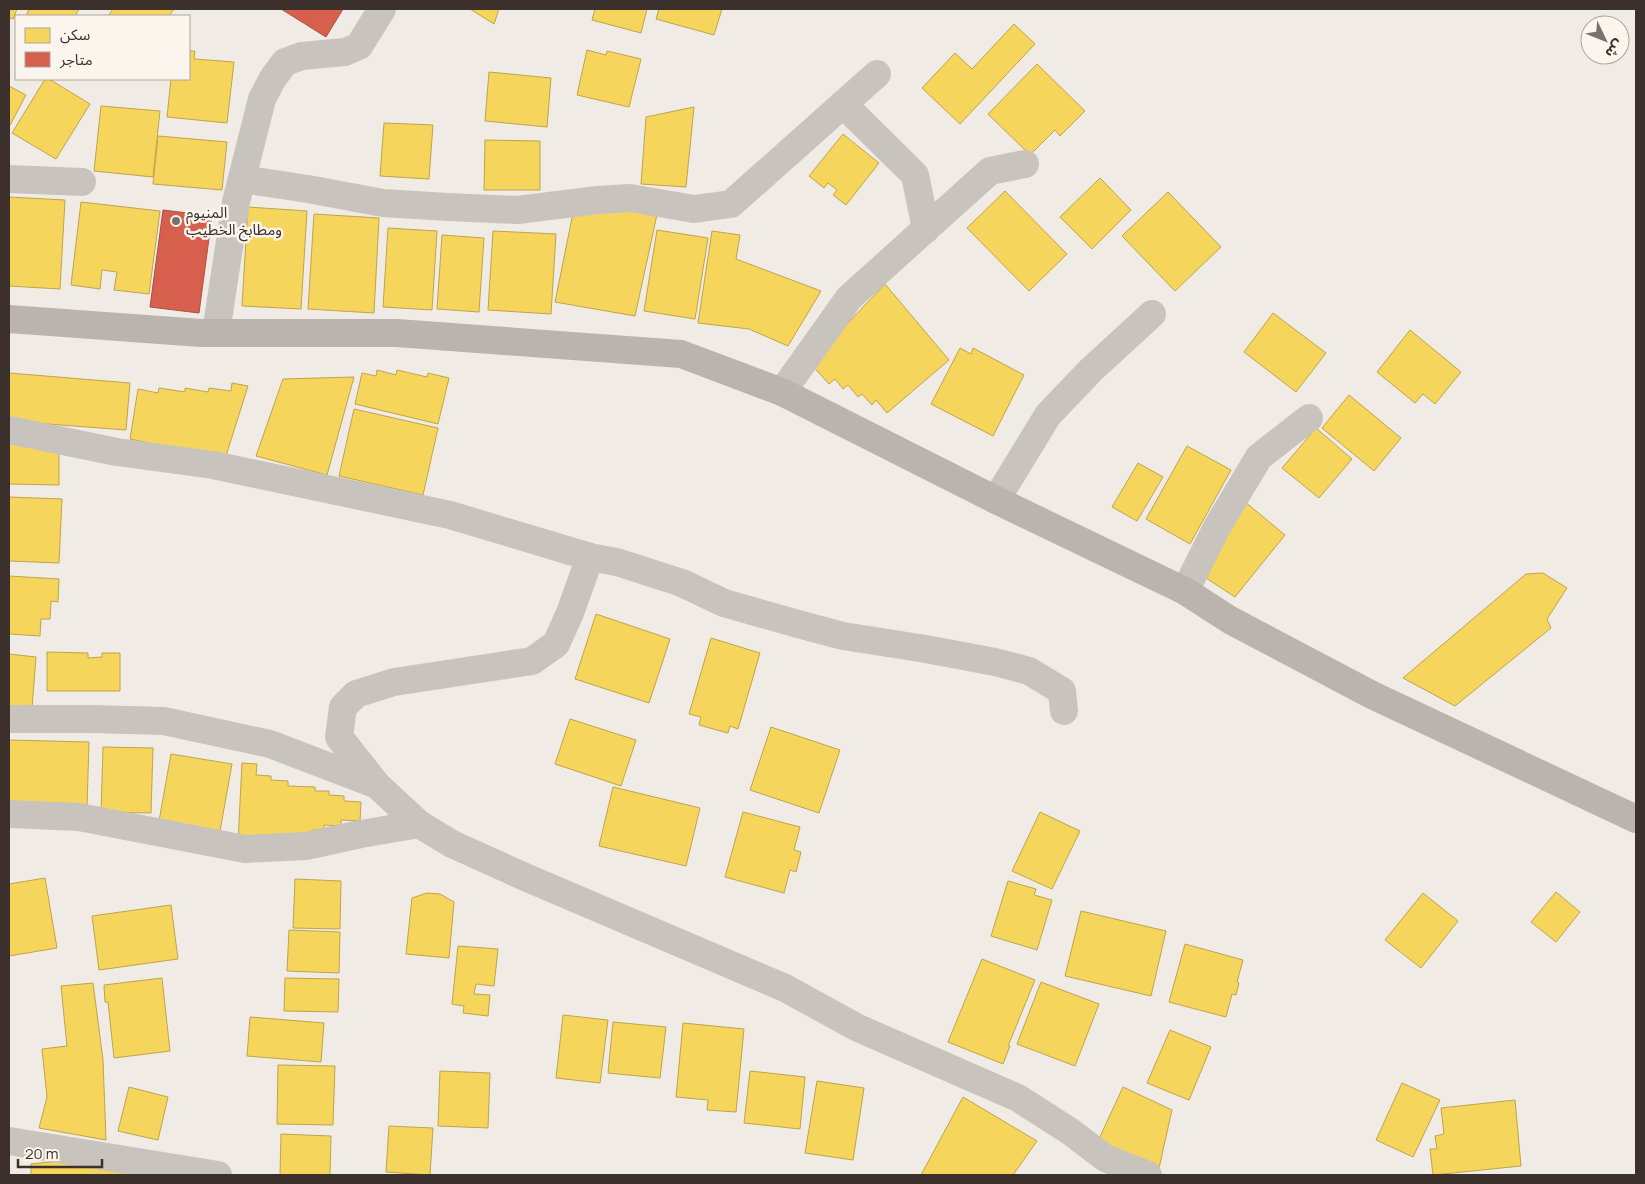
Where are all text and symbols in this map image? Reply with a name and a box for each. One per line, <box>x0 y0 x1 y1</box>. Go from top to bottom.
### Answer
legend <box>15 15 190 80</box>
north arrow <box>1580 15 1630 65</box>
text: سكن <box>60 24 91 45</box>
text: ش <box>1601 36 1628 63</box>
text: متاجر <box>59 49 93 70</box>
place label: المنيوم ومطابخ الخطيب <box>186 202 282 242</box>
marker: المنيوم ومطابخ الخطيب <box>170 215 182 227</box>
scale bar <box>18 1136 101 1168</box>
text: 20 m <box>25 1143 58 1164</box>

